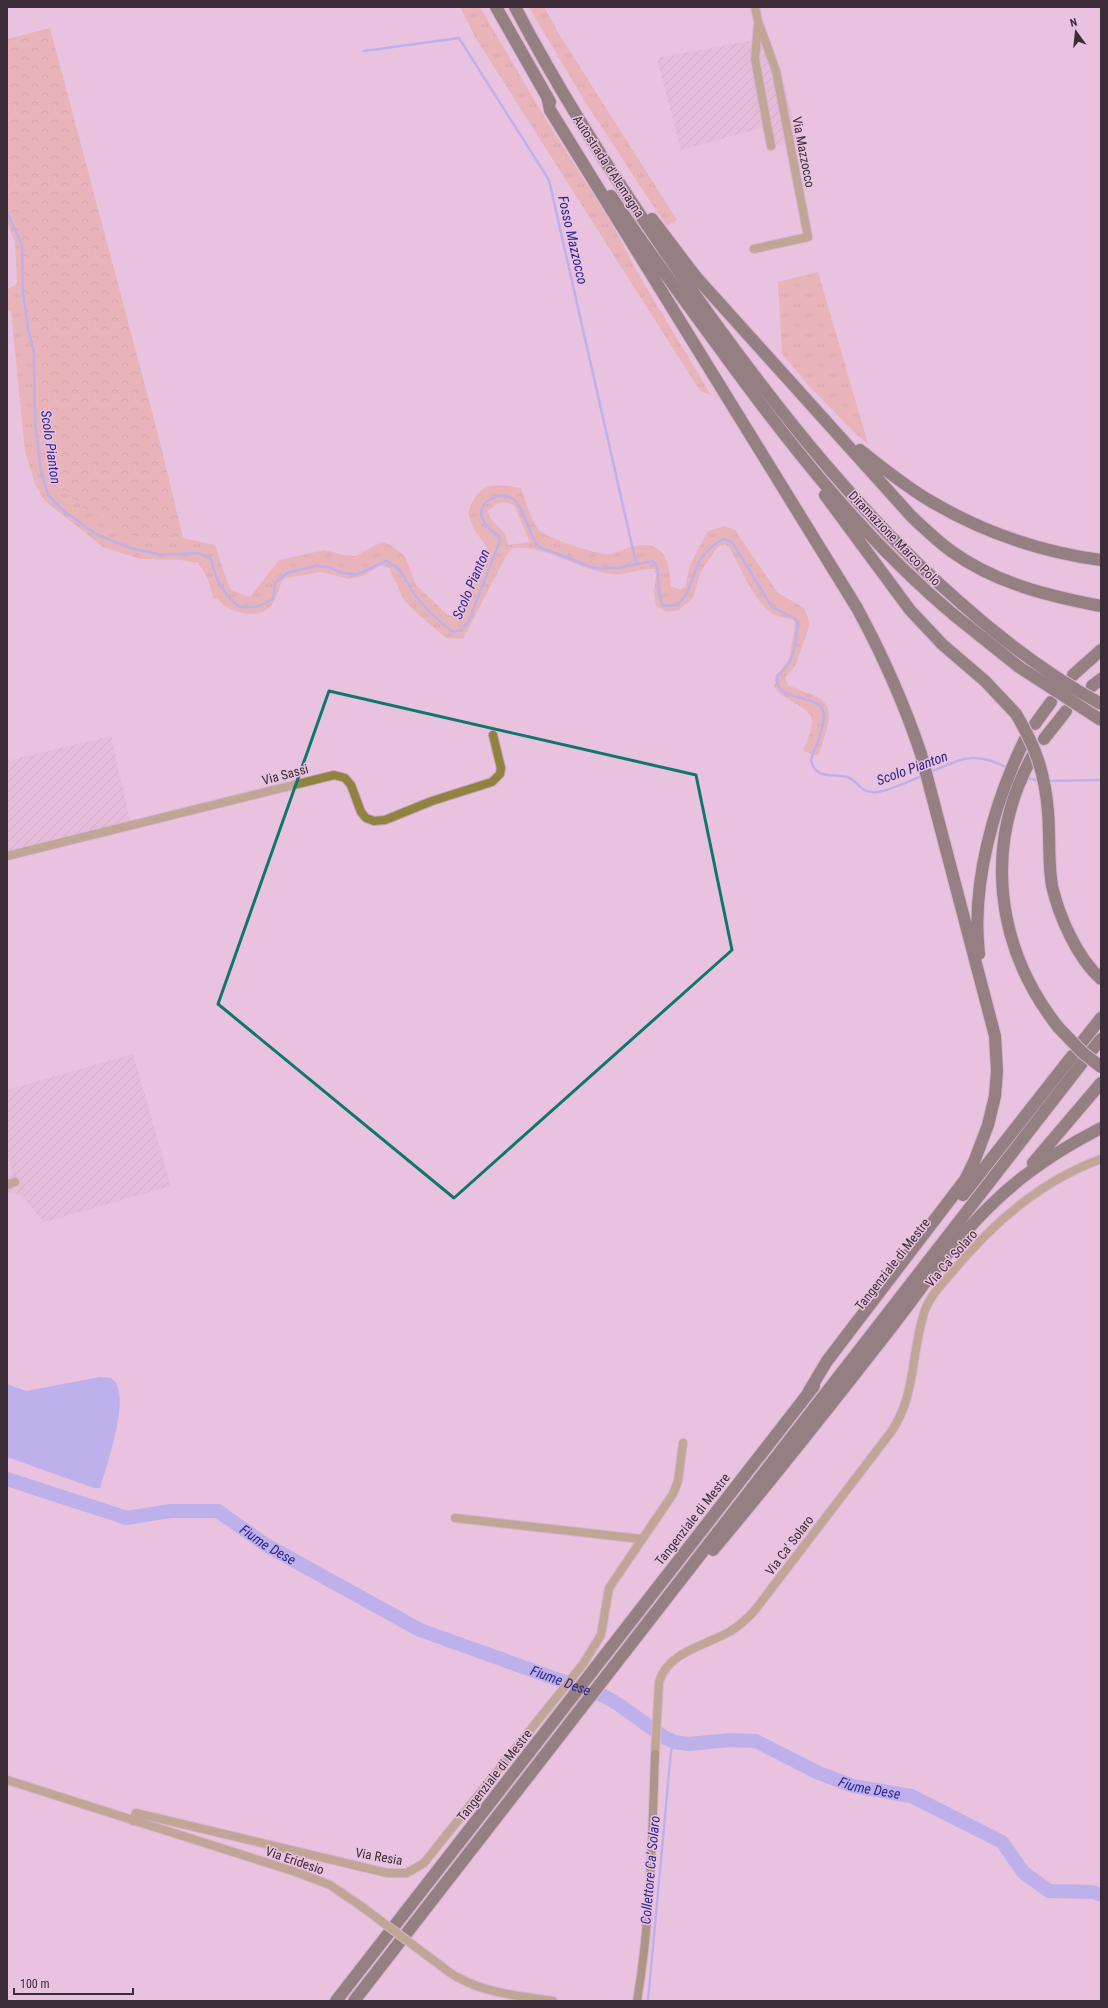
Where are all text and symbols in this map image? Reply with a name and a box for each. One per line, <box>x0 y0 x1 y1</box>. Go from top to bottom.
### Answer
north arrow <box>1056 12 1096 52</box>
text: N <box>1069 16 1079 30</box>
street label: Autostrada d'Alemagna <box>570 112 647 220</box>
street label: Via Mazzocco <box>789 115 818 189</box>
water label: Fosso Mazzocco <box>555 194 591 286</box>
water label: Scolo Pianton <box>38 409 64 485</box>
street label: Diramazione Marco Polo <box>846 488 944 589</box>
water label: Scolo Pianton <box>449 547 493 621</box>
water label: Scolo Pianton <box>874 748 950 788</box>
street label: Via Sassi <box>260 761 310 788</box>
street label: Tangenziale di Mestre <box>852 1215 933 1313</box>
street label: Via Ca' Solaro <box>923 1227 980 1290</box>
street label: Tangenziale di Mestre <box>652 1470 733 1568</box>
street label: Via Ca' Solaro <box>762 1513 817 1578</box>
water label: Fiume Dese <box>237 1521 299 1568</box>
water label: Fiume Dese <box>529 1662 593 1699</box>
street label: Tangenziale di Mestre <box>454 1726 535 1824</box>
water label: Fiume Dese <box>836 1773 902 1802</box>
water label: Collettore Ca' Solaro <box>637 1815 663 1925</box>
street label: Via Eridesio <box>264 1843 326 1877</box>
street label: Via Resia <box>354 1845 404 1868</box>
scale bar <box>14 1970 133 1996</box>
text: 100 m <box>20 1977 50 1991</box>

